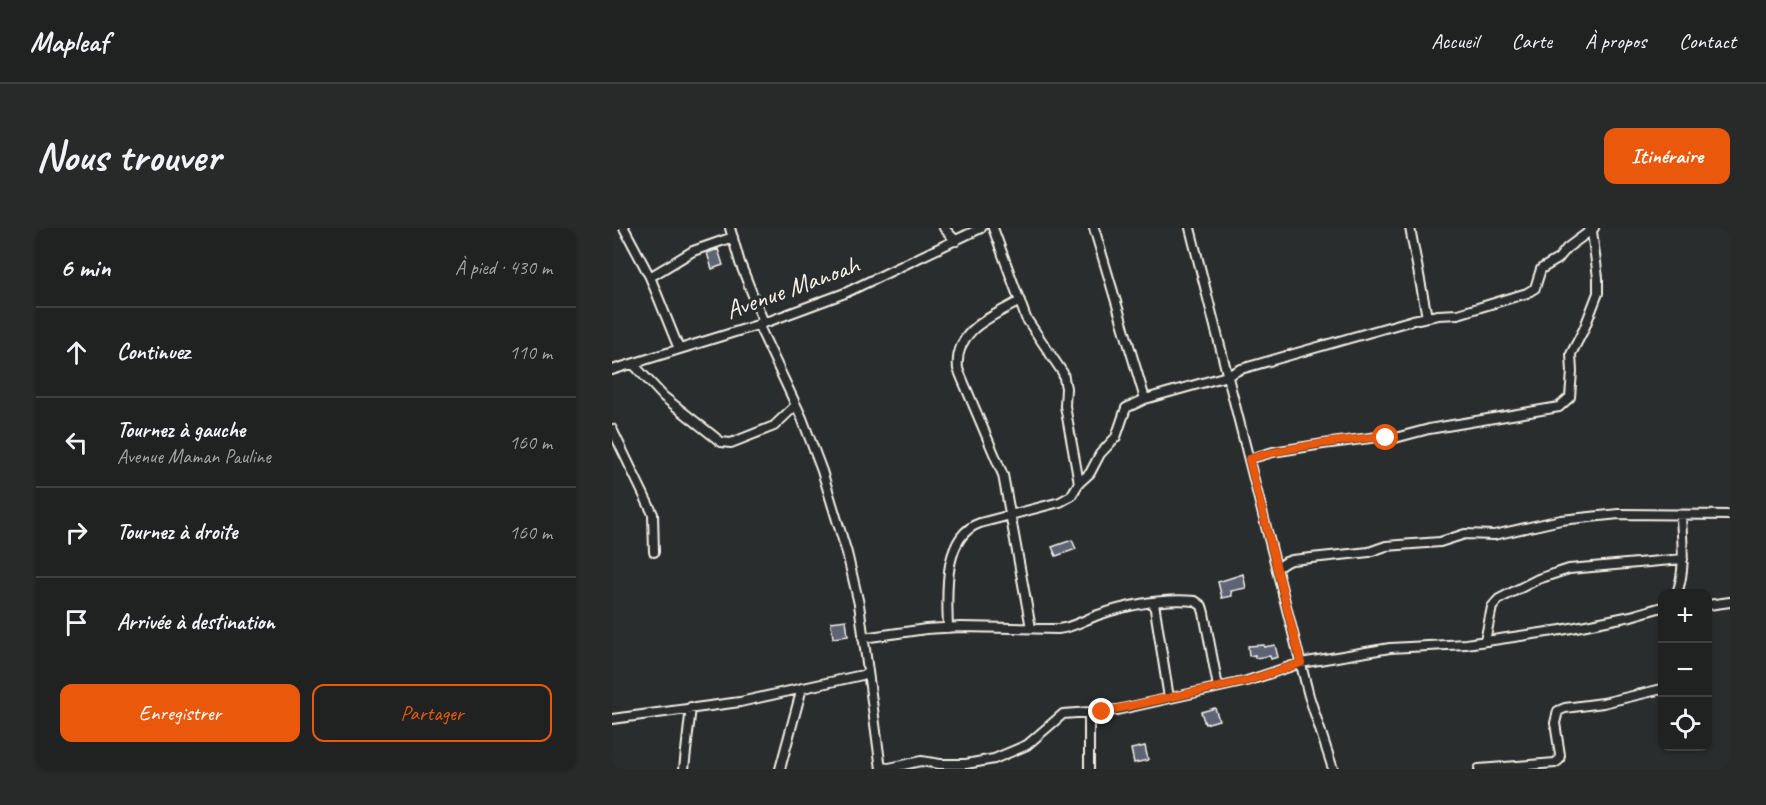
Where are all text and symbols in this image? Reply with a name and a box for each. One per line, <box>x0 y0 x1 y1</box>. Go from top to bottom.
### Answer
text: Mapleaf <box>30 24 108 59</box>
text: Accueil <box>1431 28 1479 54</box>
text: Carte <box>1512 28 1552 54</box>
text: À propos <box>1585 28 1646 54</box>
text: Contact <box>1679 28 1736 54</box>
button: Itinéraire <box>1604 128 1730 184</box>
text: Nous trouver <box>36 130 220 183</box>
street label: Avenue Manoah <box>721 247 865 327</box>
text: 6 min <box>60 251 110 284</box>
text: À pied · 430 m <box>455 255 552 280</box>
icon: ahead <box>60 336 93 369</box>
text: Continuez <box>117 338 190 366</box>
text: 110 m <box>509 340 552 365</box>
text: Tournez à gauche <box>117 416 245 444</box>
route start <box>1372 424 1398 450</box>
icon: left <box>60 426 93 459</box>
text: 160 m <box>509 430 552 455</box>
text: Avenue Maman Pauline <box>117 444 271 469</box>
icon: right <box>60 516 93 549</box>
text: Tournez à droite <box>117 518 237 546</box>
text: 160 m <box>509 520 552 545</box>
map controls <box>1658 589 1712 751</box>
button: + <box>1658 589 1712 643</box>
icon: arrive <box>60 606 93 639</box>
text: Arrivée à destination <box>117 608 275 636</box>
button: − <box>1658 643 1712 697</box>
button: Enregistrer <box>60 684 300 742</box>
button: Partager <box>312 684 552 742</box>
button: locate <box>1658 697 1712 751</box>
route end <box>1088 698 1114 724</box>

